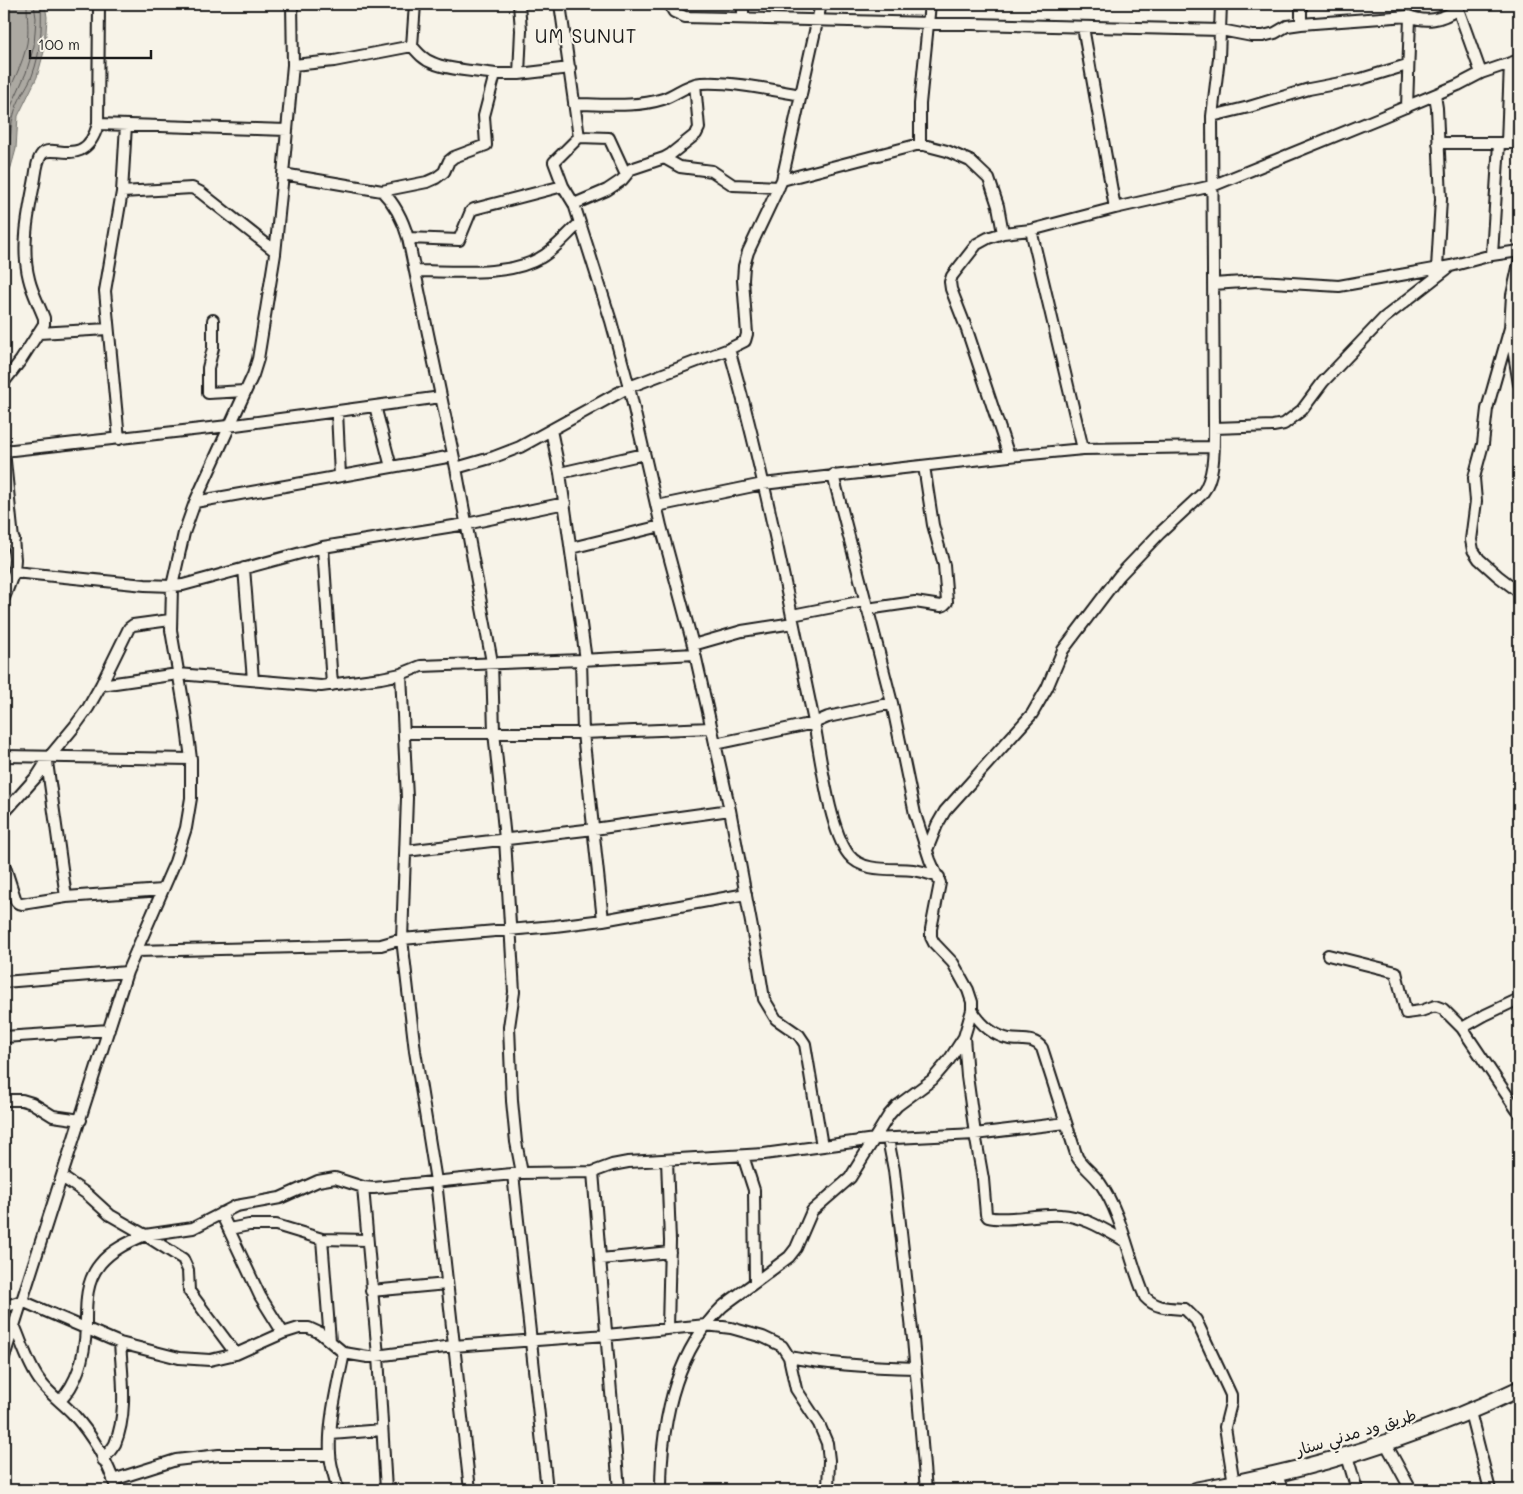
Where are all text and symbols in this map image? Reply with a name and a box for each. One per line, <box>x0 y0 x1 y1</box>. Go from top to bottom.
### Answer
district label: UM SUNUT <box>535 23 637 48</box>
scale bar <box>30 28 151 60</box>
text: 100 m <box>38 34 80 54</box>
street label: طريق ود مدني سنار <box>1291 1403 1420 1465</box>

